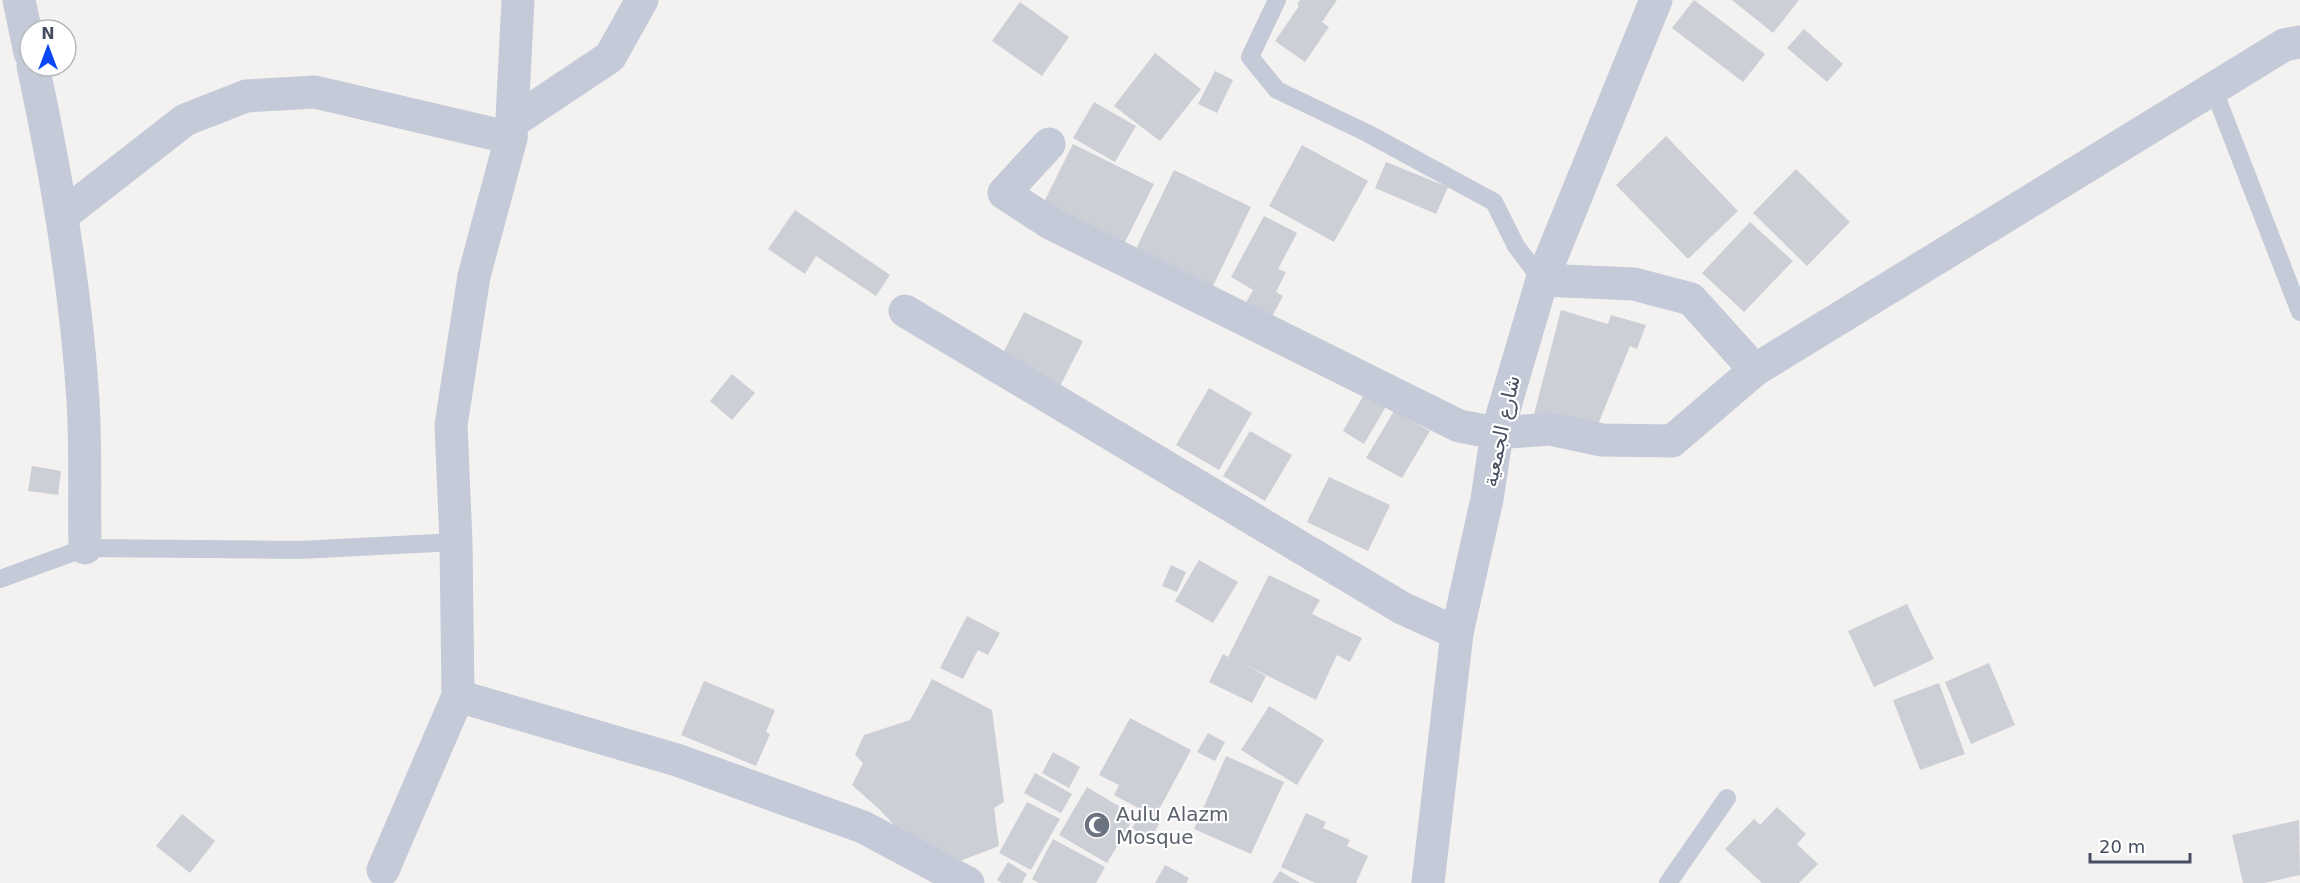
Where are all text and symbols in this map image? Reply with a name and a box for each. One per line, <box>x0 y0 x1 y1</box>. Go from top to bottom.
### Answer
north arrow <box>18 18 78 78</box>
text: N <box>41 24 55 43</box>
street label: شارع الجمعية <box>1477 373 1525 489</box>
place label: Aulu Alazm Mosque <box>1116 802 1228 849</box>
mosque icon: Aulu Alazm Mosque <box>1082 810 1112 840</box>
scale bar <box>2090 826 2190 864</box>
text: 20 m <box>2099 836 2145 857</box>

